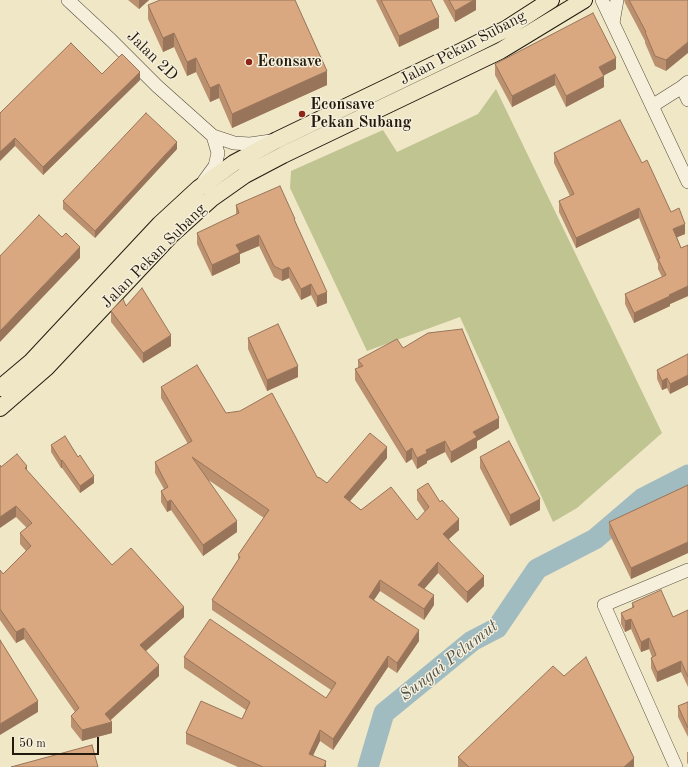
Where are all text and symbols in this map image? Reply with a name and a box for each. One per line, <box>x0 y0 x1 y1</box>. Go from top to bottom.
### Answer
street label: Jalan Pekan Subang <box>396 7 530 89</box>
street label: Jalan 2D <box>122 27 182 85</box>
place label: Econsave <box>257 52 322 72</box>
marker: Econsave <box>244 57 254 67</box>
place label: Econsave Pekan Subang <box>310 95 411 133</box>
marker: Econsave Pekan Subang <box>297 109 307 119</box>
street label: Jalan Pekan Subang <box>98 200 210 312</box>
water label: Sungai Pelumut <box>396 616 502 706</box>
scale bar <box>14 729 101 755</box>
text: 50 m <box>19 738 46 750</box>

